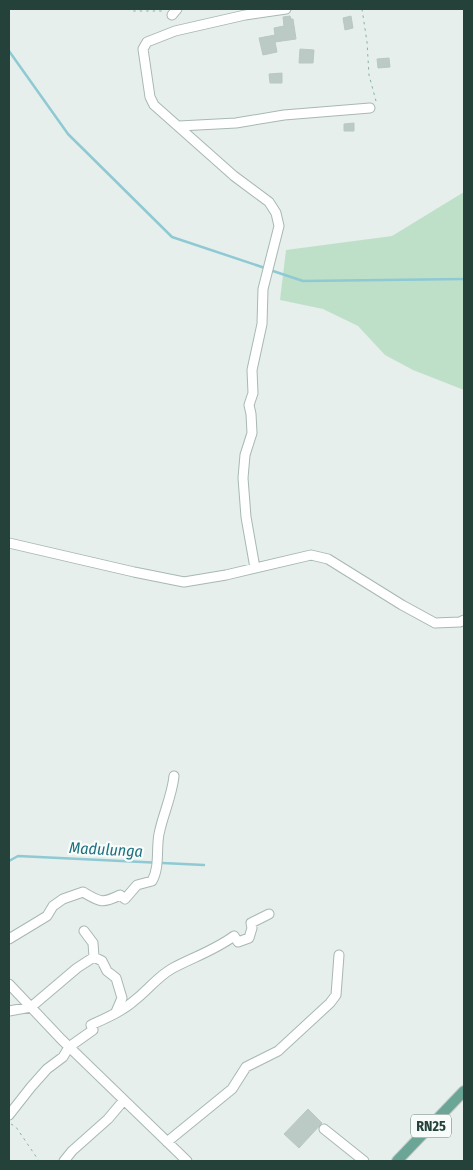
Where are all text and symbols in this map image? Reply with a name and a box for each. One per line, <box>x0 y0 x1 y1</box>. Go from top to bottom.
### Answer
water label: Madulunga <box>69 838 143 861</box>
road number: RN25 <box>411 1114 451 1138</box>

